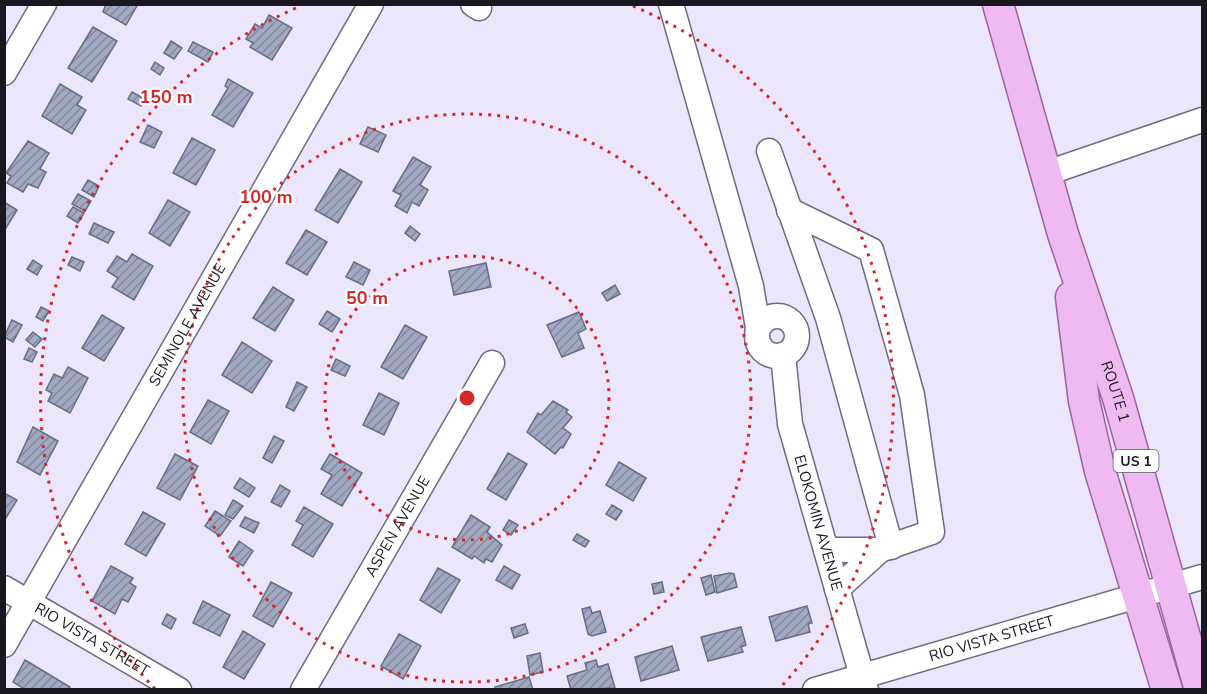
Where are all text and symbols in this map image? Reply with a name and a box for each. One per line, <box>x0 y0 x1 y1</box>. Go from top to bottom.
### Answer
text: 150 m <box>139 85 193 109</box>
text: 100 m <box>239 185 293 209</box>
street label: SEMINOLE AVENUE <box>144 260 230 390</box>
text: 50 m <box>346 286 388 310</box>
street label: ROUTE 1 <box>1096 358 1134 424</box>
centre of rings <box>457 388 477 408</box>
road number: US 1 <box>1114 450 1158 472</box>
street label: ELOKOMIN AVENUE <box>789 453 847 593</box>
street label: ASPEN AVENUE <box>361 472 435 580</box>
street label: RIO VISTA STREET <box>31 598 153 681</box>
street label: RIO VISTA STREET <box>927 611 1057 666</box>

